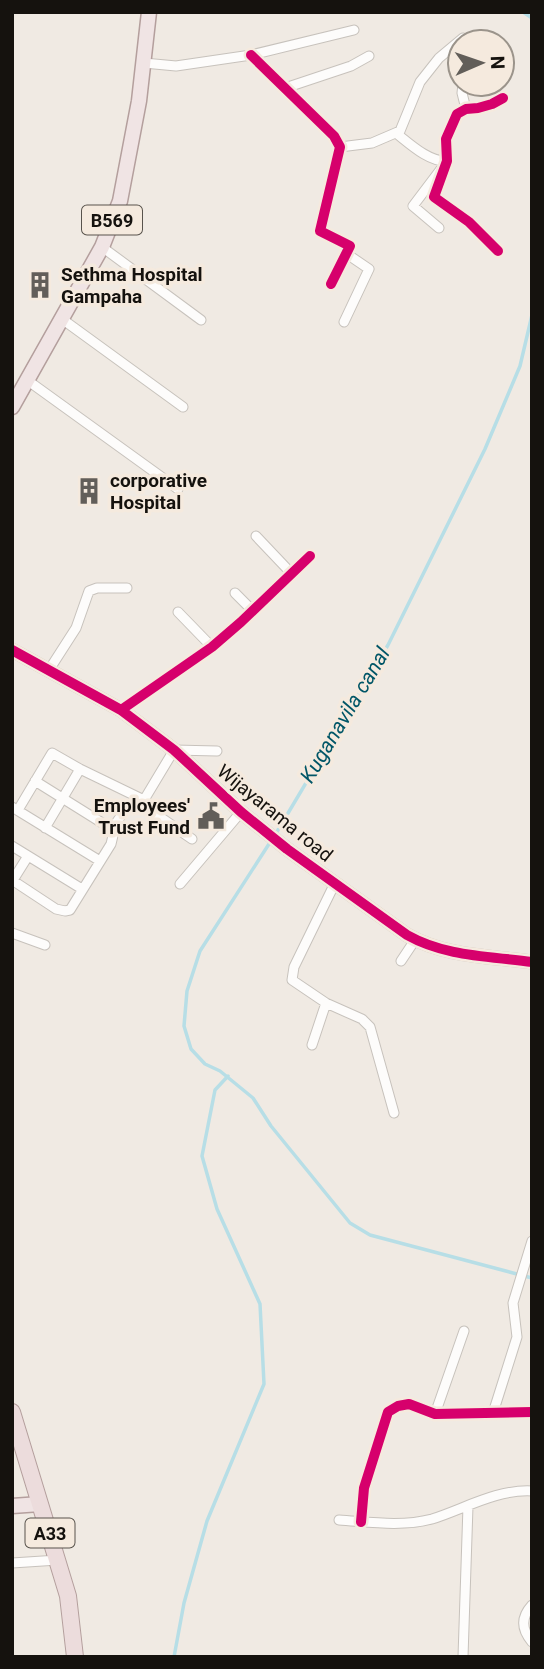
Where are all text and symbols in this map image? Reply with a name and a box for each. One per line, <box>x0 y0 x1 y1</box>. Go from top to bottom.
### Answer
north arrow <box>446 28 516 98</box>
text: N <box>486 55 509 70</box>
road number: B569 <box>82 205 142 234</box>
place label: Sethma Hospital Gampaha <box>61 263 203 308</box>
building icon: Sethma Hospital Gampaha <box>25 270 55 300</box>
place label: corporative Hospital <box>110 469 207 514</box>
building icon: corporative Hospital <box>74 476 104 506</box>
water label: Kuganavila canal <box>295 642 395 787</box>
street label: Wijayarama road <box>213 759 337 867</box>
place label: Employees' Trust Fund <box>94 794 190 839</box>
public building icon: Employees' Trust Fund <box>196 801 226 831</box>
road number: A33 <box>26 1518 74 1548</box>

